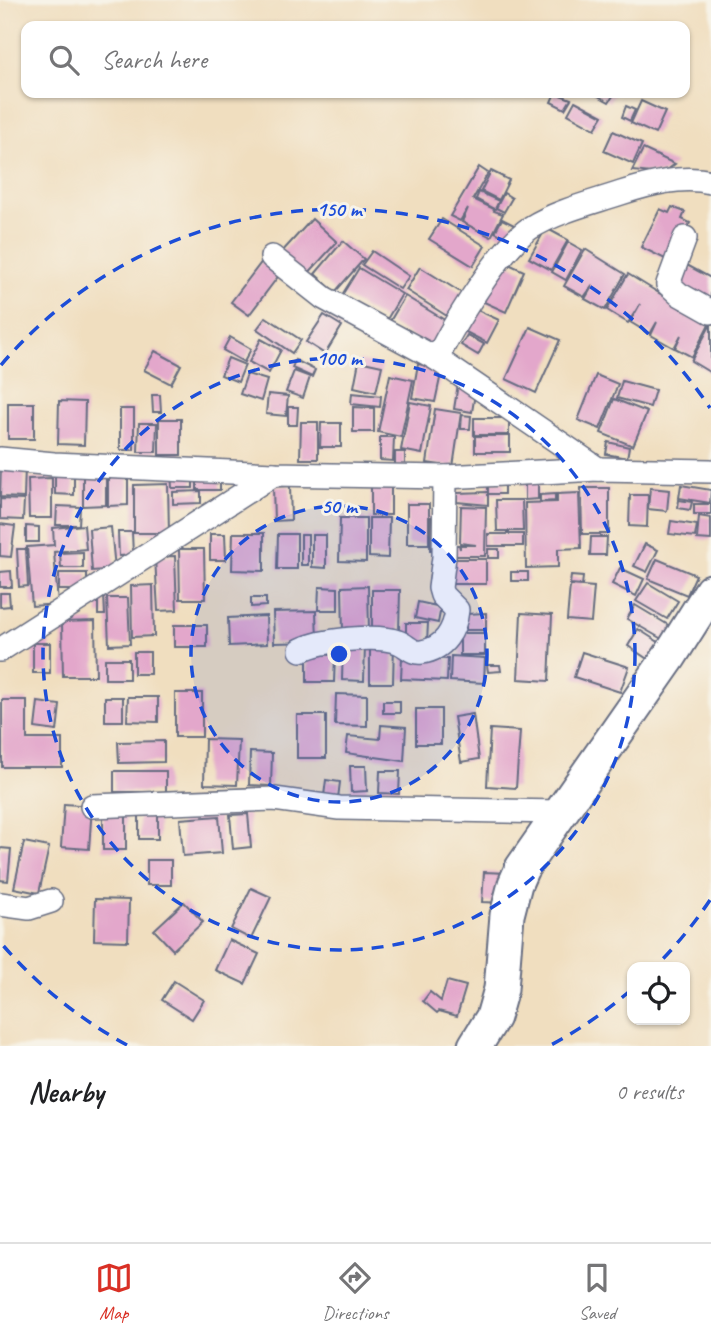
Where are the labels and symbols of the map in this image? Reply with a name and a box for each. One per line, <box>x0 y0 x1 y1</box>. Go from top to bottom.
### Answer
text: 150 m <box>316 196 364 222</box>
text: 100 m <box>316 345 364 371</box>
text: 50 m <box>321 493 359 519</box>
centre of rings <box>327 642 351 666</box>

